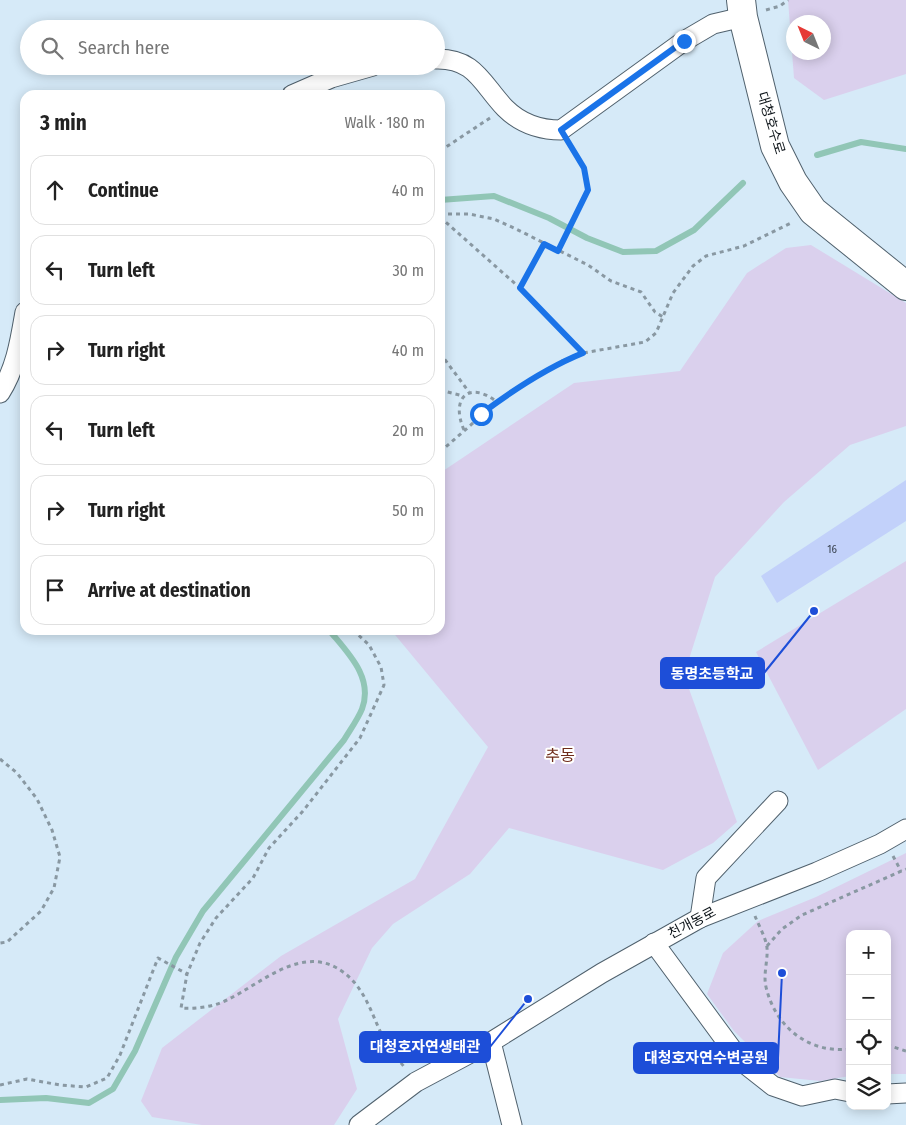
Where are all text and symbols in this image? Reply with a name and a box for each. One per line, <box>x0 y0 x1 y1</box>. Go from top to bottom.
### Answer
north arrow <box>786 15 831 60</box>
search box <box>20 20 445 75</box>
route end <box>673 30 696 53</box>
icon: search <box>38 34 66 62</box>
text: Search here <box>78 36 170 59</box>
street label: 대청호수로 <box>753 90 789 156</box>
text: 3 min <box>40 110 87 136</box>
text: Walk · 180 m <box>345 113 425 132</box>
icon: ahead <box>41 176 69 204</box>
text: Continue <box>88 179 159 202</box>
text: 40 m <box>392 181 424 200</box>
icon: left <box>41 256 69 284</box>
text: Turn left <box>88 259 155 282</box>
text: 30 m <box>392 261 424 280</box>
icon: right <box>41 336 69 364</box>
text: Turn right <box>88 339 165 362</box>
text: 40 m <box>392 341 424 360</box>
route start <box>470 403 493 426</box>
icon: left <box>41 416 69 444</box>
text: Turn left <box>88 419 155 442</box>
text: 20 m <box>393 421 424 440</box>
icon: right <box>41 496 69 524</box>
text: Turn right <box>88 499 165 522</box>
text: 50 m <box>392 501 424 520</box>
house number: 16 <box>827 543 837 556</box>
icon: arrive <box>41 576 69 604</box>
text: Arrive at destination <box>88 579 251 602</box>
callout: 동명초등학교 <box>661 658 764 688</box>
text: 동명초등학교 <box>671 665 754 683</box>
district label: 추동 <box>545 746 575 765</box>
street label: 천개동로 <box>665 903 719 943</box>
map controls <box>846 930 891 1110</box>
button: + <box>846 930 891 975</box>
button: − <box>846 975 891 1020</box>
button: locate <box>846 1020 891 1065</box>
callout: 대청호자연생태관 <box>360 1032 490 1062</box>
text: 대청호자연생태관 <box>370 1038 480 1056</box>
callout: 대청호자연수변공원 <box>634 1043 778 1073</box>
text: 대청호자연수변공원 <box>644 1049 768 1067</box>
button: layers <box>846 1065 891 1110</box>

